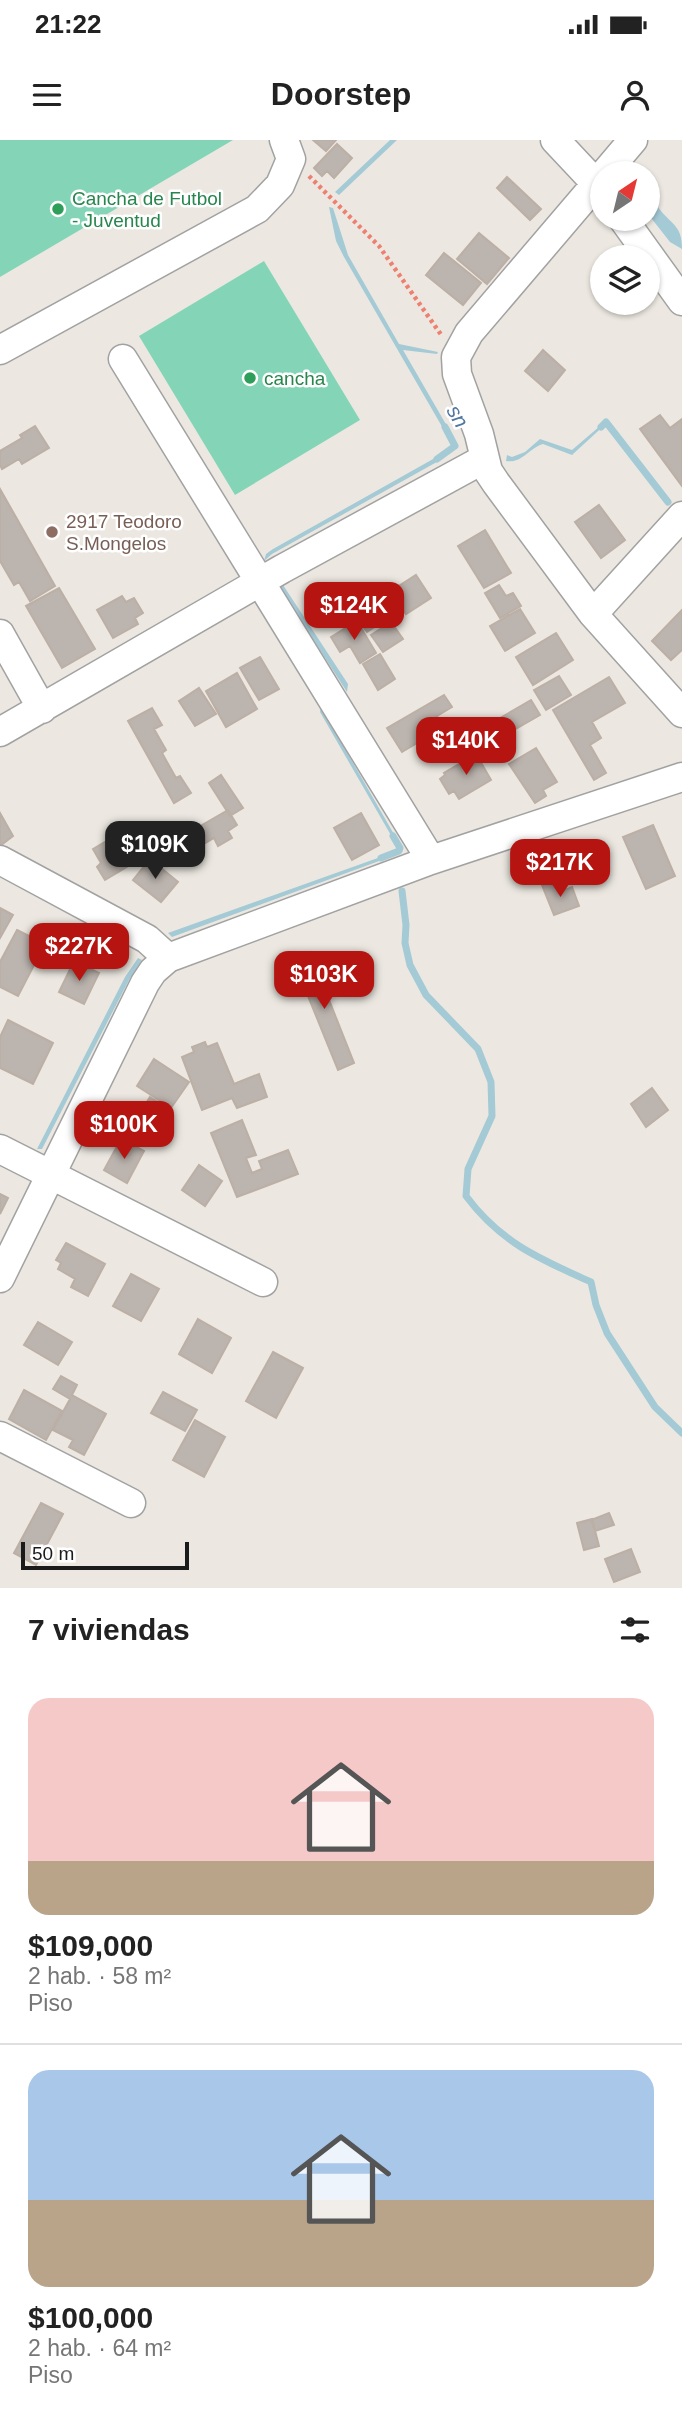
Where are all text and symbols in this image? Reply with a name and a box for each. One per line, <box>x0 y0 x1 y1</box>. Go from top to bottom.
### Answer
text: 21:22 <box>35 9 102 39</box>
icon: menu <box>28 76 66 114</box>
text: Doorstep <box>271 76 411 112</box>
icon: person <box>616 76 654 114</box>
north arrow <box>590 161 660 231</box>
map controls <box>590 161 660 315</box>
place label: Cancha de Futbol - Juventud <box>72 188 222 231</box>
marker: Cancha de Futbol - Juventud <box>50 201 66 217</box>
button: layers <box>590 245 660 315</box>
place label: cancha <box>264 368 326 389</box>
marker: cancha <box>242 370 258 386</box>
water label: sn <box>442 401 474 431</box>
place label: 2917 Teodoro S.Mongelos <box>66 511 182 554</box>
marker: 2917 Teodoro S.Mongelos <box>44 524 60 540</box>
pin: $124K <box>305 582 403 642</box>
text: $124K <box>320 592 388 618</box>
pin: $140K <box>417 718 515 777</box>
text: $140K <box>432 727 500 753</box>
pin: $109K <box>106 822 204 881</box>
text: $109K <box>121 831 189 857</box>
pin: $217K <box>511 840 609 899</box>
text: $217K <box>526 849 594 875</box>
pin: $227K <box>30 924 128 983</box>
text: $227K <box>45 933 113 959</box>
pin: $103K <box>275 952 373 1011</box>
text: $103K <box>290 961 358 987</box>
pin: $100K <box>75 1102 173 1161</box>
text: $100K <box>90 1111 158 1137</box>
scale bar <box>21 1539 189 1571</box>
text: 50 m <box>32 1543 74 1564</box>
icon: filters <box>616 1611 654 1649</box>
text: 7 viviendas <box>28 1613 190 1646</box>
icon: home <box>278 1744 404 1870</box>
text: $109,000 <box>28 1929 153 1962</box>
text: 2 hab. · 58 m² <box>28 1963 171 1989</box>
text: Piso <box>28 1990 73 2016</box>
icon: home <box>278 2116 404 2242</box>
text: $100,000 <box>28 2301 153 2334</box>
text: 2 hab. · 64 m² <box>28 2335 171 2361</box>
text: Piso <box>28 2362 73 2388</box>

